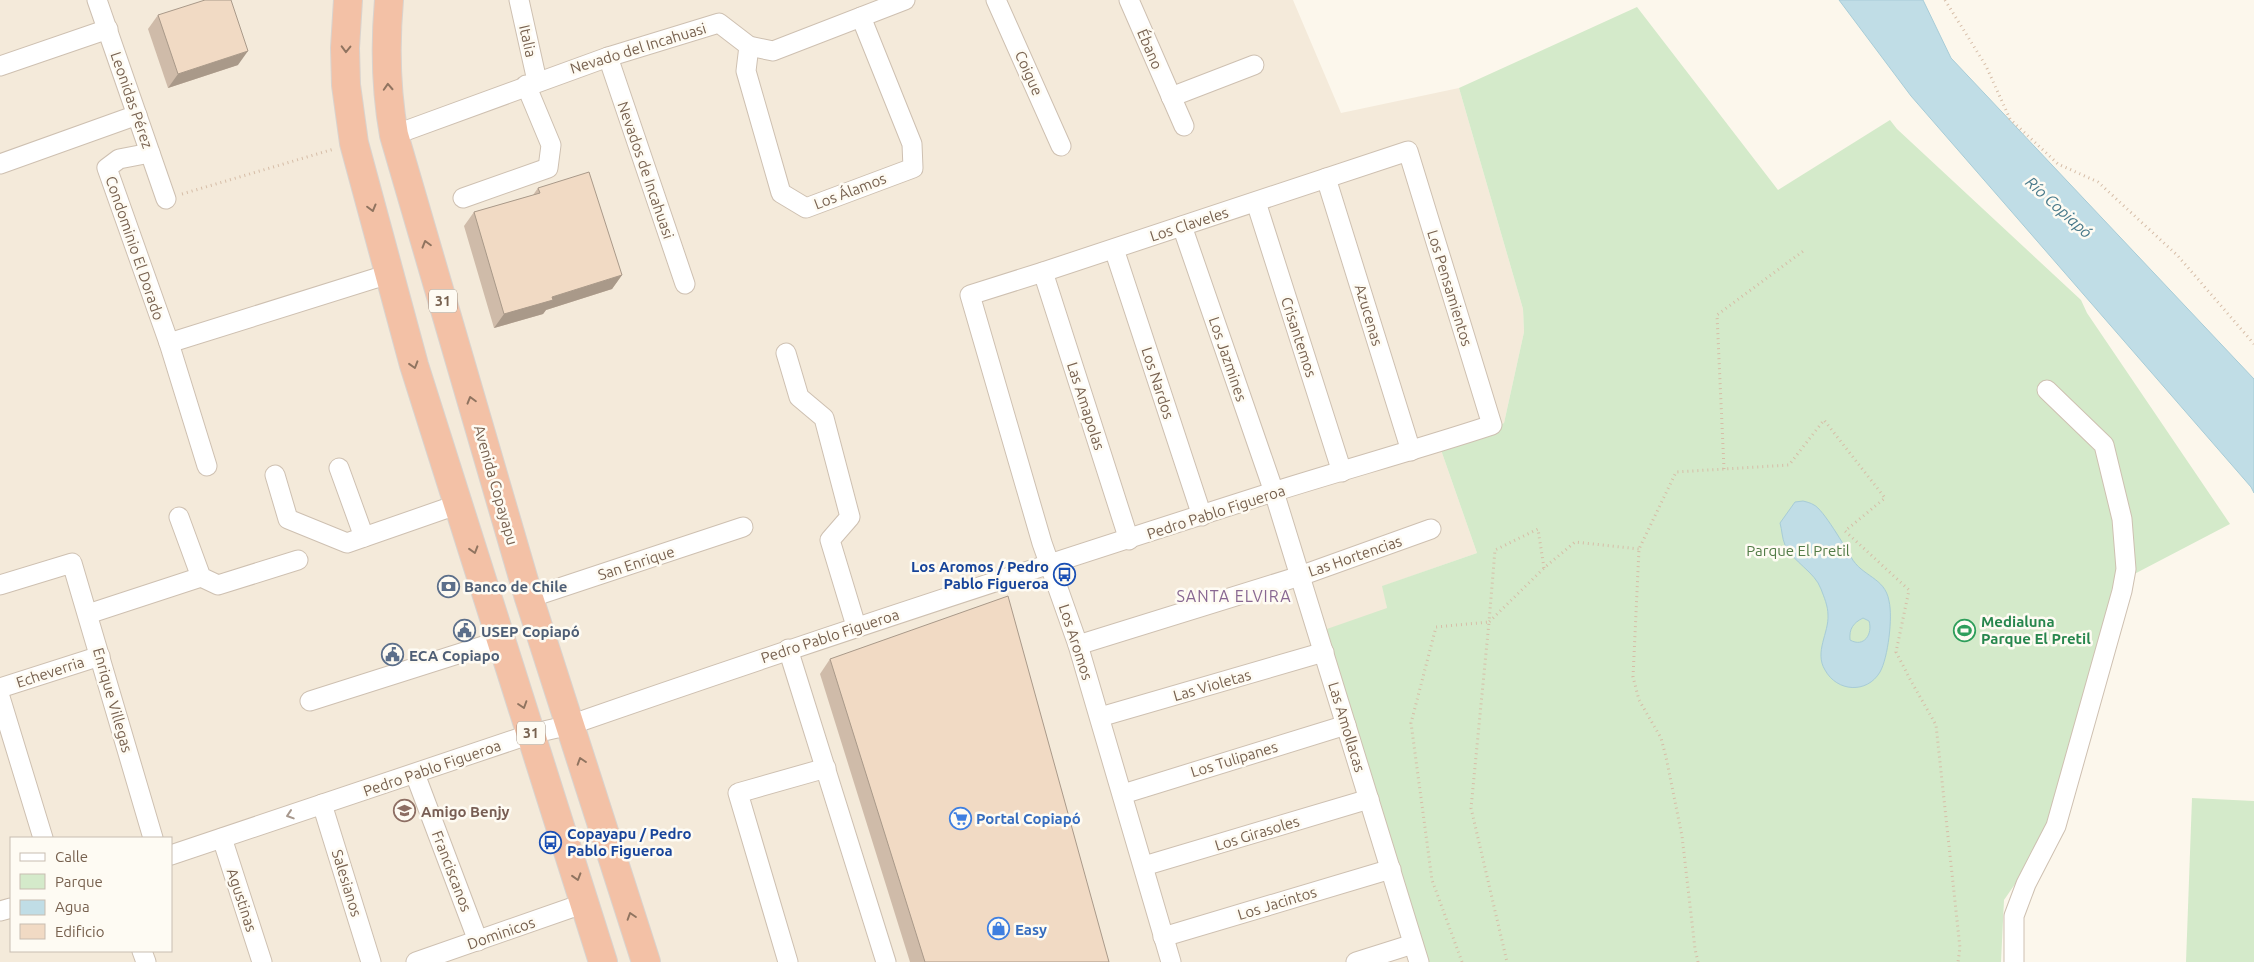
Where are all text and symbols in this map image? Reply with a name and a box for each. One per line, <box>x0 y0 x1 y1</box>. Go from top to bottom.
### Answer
street label: Nevado del Incahuasi <box>568 19 708 77</box>
street label: Italia <box>516 23 540 59</box>
street label: Ébano <box>1134 26 1166 72</box>
one-way arrow <box>340 45 351 53</box>
street label: Coigue <box>1012 48 1046 98</box>
street label: Leonidas Pérez <box>107 49 157 151</box>
one-way arrow <box>382 82 393 90</box>
street label: Nevados de Incahuasi <box>615 99 677 241</box>
street label: Los Álamos <box>811 169 889 213</box>
water label: Río Copiapó <box>2022 173 2096 242</box>
street label: Condominio El Dorado <box>102 174 168 322</box>
street label: Los Claveles <box>1148 203 1230 245</box>
one-way arrow <box>366 204 376 212</box>
street label: Los Pensamientos <box>1424 228 1476 348</box>
one-way arrow <box>421 240 432 248</box>
street label: Azucenas <box>1352 282 1386 348</box>
road number: 31 <box>429 290 457 312</box>
street label: Crisantemos <box>1278 295 1320 379</box>
street label: Los Jazmines <box>1206 314 1250 404</box>
street label: Los Nardos <box>1138 345 1178 421</box>
one-way arrow <box>409 360 419 369</box>
street label: Las Amapolas <box>1064 360 1108 452</box>
one-way arrow <box>467 396 477 405</box>
street label: Avenida Copayapu <box>471 423 521 547</box>
street label: Pedro Pablo Figueroa <box>1145 482 1287 542</box>
street label: Las Hortencias <box>1306 532 1404 580</box>
park label: Parque El Pretil <box>1746 542 1850 559</box>
street label: San Enrique <box>596 543 676 583</box>
one-way arrow <box>468 546 478 554</box>
place label: Los Aromos / Pedro Pablo Figueroa <box>911 558 1049 592</box>
bus stop icon: Los Aromos / Pedro Pablo Figueroa <box>1053 563 1077 587</box>
bank icon: Banco de Chile <box>436 574 460 598</box>
place label: Banco de Chile <box>464 578 567 595</box>
district label: SANTA ELVIRA <box>1176 587 1292 605</box>
street label: Los Aromos <box>1056 602 1096 682</box>
street label: Pedro Pablo Figueroa <box>759 606 901 666</box>
place label: Medialuna Parque El Pretil <box>1981 613 2091 647</box>
sports icon: Medialuna Parque El Pretil <box>1953 618 1977 642</box>
public building icon: USEP Copiapó <box>453 619 477 643</box>
place label: USEP Copiapó <box>481 623 580 640</box>
public building icon: ECA Copiapo <box>381 643 405 667</box>
street label: Enrique Villegas <box>90 646 136 754</box>
place label: ECA Copiapo <box>409 647 500 664</box>
street label: Echeverria <box>14 653 86 691</box>
street label: Las Violetas <box>1171 666 1253 704</box>
street label: Las Amollacas <box>1325 680 1369 774</box>
one-way arrow <box>517 701 527 709</box>
road number: 31 <box>517 721 545 744</box>
street label: Pedro Pablo Figueroa <box>361 736 503 800</box>
street label: Los Tulipanes <box>1188 738 1280 780</box>
one-way arrow <box>577 757 587 766</box>
school or university icon: Amigo Benjy <box>393 799 417 823</box>
place label: Amigo Benjy <box>421 803 509 820</box>
supermarket icon: Portal Copiapó <box>948 806 972 830</box>
one-way arrow <box>287 809 295 819</box>
place label: Portal Copiapó <box>976 810 1081 827</box>
street label: Los Girasoles <box>1213 812 1301 854</box>
place label: Copayapu / Pedro Pablo Figueroa <box>567 825 692 859</box>
street label: Franciscanos <box>429 828 475 914</box>
bus stop icon: Copayapu / Pedro Pablo Figueroa <box>539 830 563 854</box>
legend <box>10 837 172 952</box>
street label: Salesianos <box>329 847 365 919</box>
text: Calle <box>55 848 88 865</box>
street label: Agustinas <box>224 866 260 934</box>
one-way arrow <box>571 872 581 881</box>
text: Parque <box>55 873 103 890</box>
street label: Los Jacintos <box>1235 883 1319 923</box>
text: Agua <box>55 898 90 915</box>
one-way arrow <box>627 912 637 920</box>
street label: Dominicos <box>465 914 537 952</box>
shop icon: Easy <box>987 917 1011 941</box>
place label: Easy <box>1015 921 1047 938</box>
text: Edificio <box>55 923 104 940</box>

